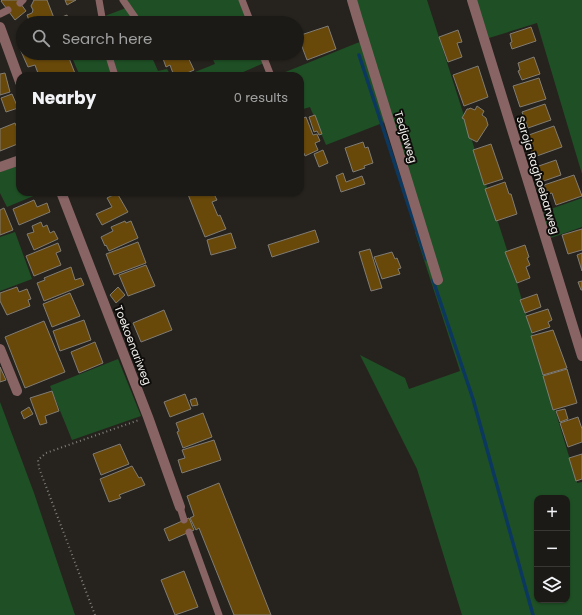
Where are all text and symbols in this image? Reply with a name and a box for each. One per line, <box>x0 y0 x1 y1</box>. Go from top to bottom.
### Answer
search box <box>16 16 304 60</box>
icon: search <box>30 27 52 49</box>
text: Search here <box>62 28 152 49</box>
text: Nearby <box>32 86 96 110</box>
text: 0 results <box>234 88 288 107</box>
street label: Tedjaweg <box>391 109 421 165</box>
street label: Saroja Raghoebarweg <box>512 114 564 236</box>
street label: Toekoenariweg <box>110 303 156 387</box>
map controls <box>534 495 570 603</box>
button: + <box>534 495 570 531</box>
button: − <box>534 531 570 567</box>
button: layers <box>534 567 570 603</box>

